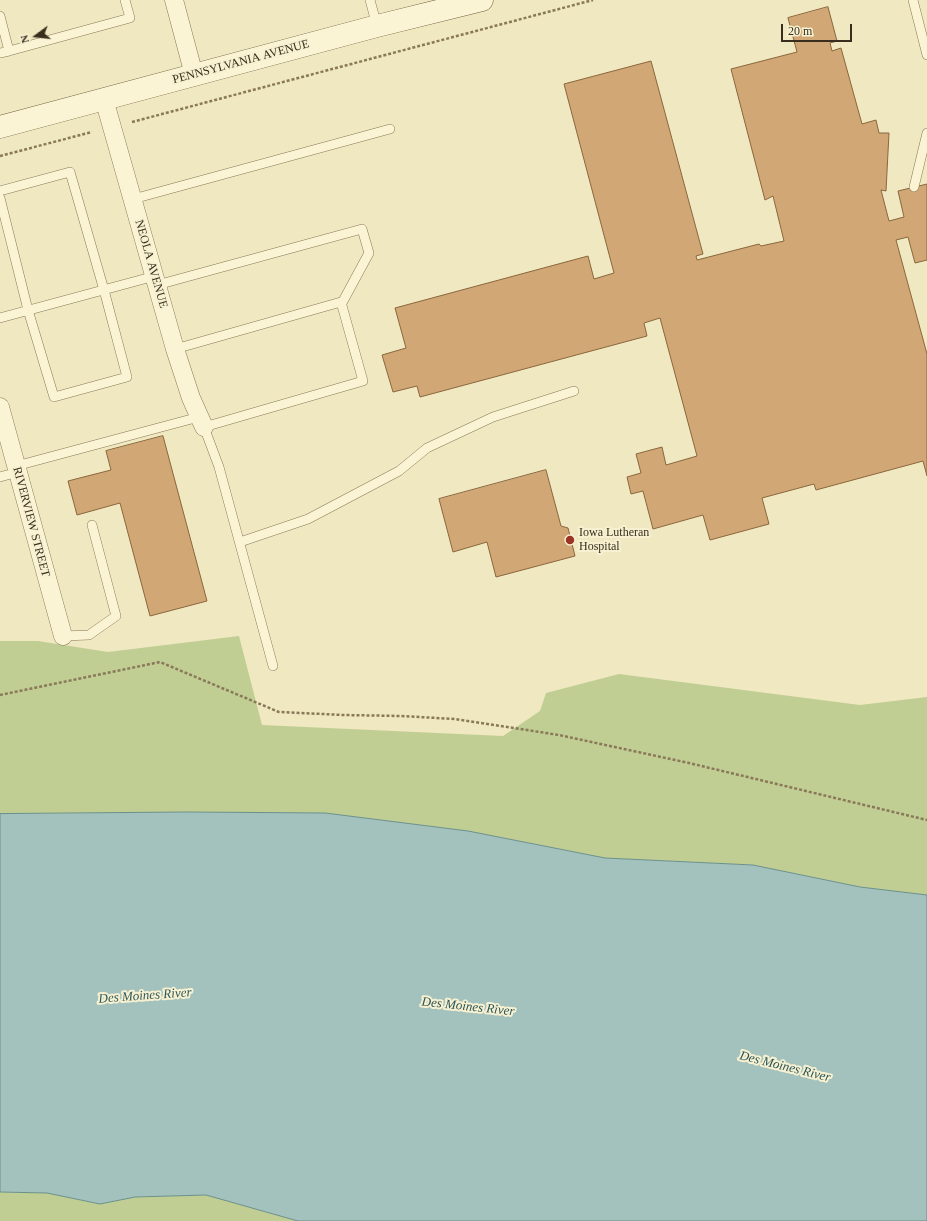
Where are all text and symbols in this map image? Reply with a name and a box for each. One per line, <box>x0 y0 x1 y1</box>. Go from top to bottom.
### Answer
north arrow <box>16 16 56 56</box>
scale bar <box>783 16 854 42</box>
text: 20 m <box>788 24 812 38</box>
text: N <box>18 34 31 45</box>
street label: PENNSYLVANIA AVENUE <box>171 37 311 87</box>
street label: NEOLA AVENUE <box>131 218 171 310</box>
street label: RIVERVIEW STREET <box>9 465 53 579</box>
place label: Iowa Lutheran Hospital <box>579 526 649 554</box>
marker: Iowa Lutheran Hospital <box>564 534 576 546</box>
water label: Des Moines River <box>98 985 192 1007</box>
water label: Des Moines River <box>421 994 515 1020</box>
water label: Des Moines River <box>738 1048 832 1086</box>

